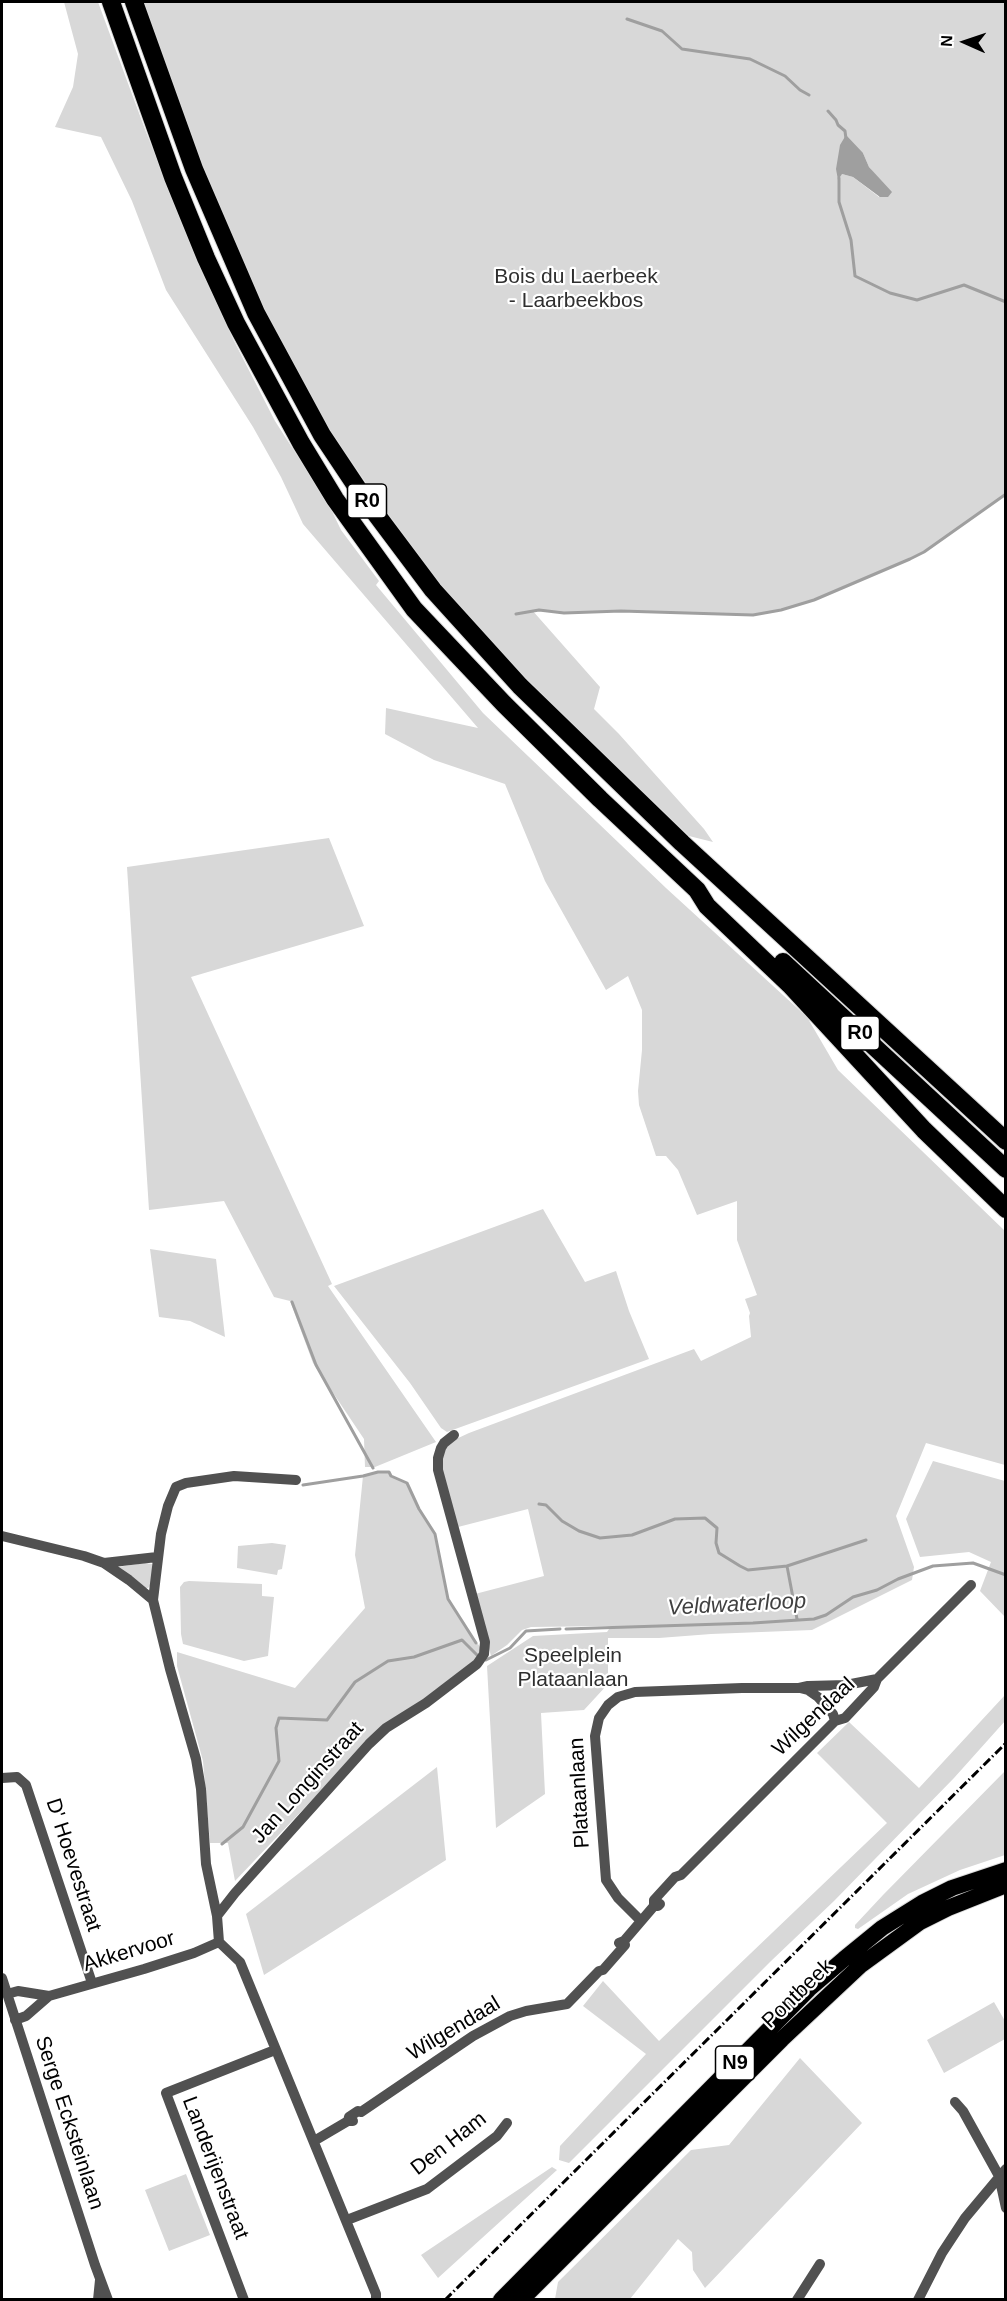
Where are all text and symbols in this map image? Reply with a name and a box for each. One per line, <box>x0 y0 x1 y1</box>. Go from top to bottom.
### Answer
north arrow <box>935 12 995 72</box>
text: N <box>938 35 955 47</box>
park label: Bois du Laerbeek - Laarbeekbos <box>494 264 658 314</box>
road number: R0 <box>348 484 386 518</box>
road number: R0 <box>840 1016 880 1050</box>
water label: Veldwaterloop <box>667 1588 807 1622</box>
park label: Speelplein Plataanlaan <box>518 1643 628 1693</box>
street label: Wilgendaal <box>767 1672 861 1762</box>
street label: Jan Longinstraat <box>247 1717 369 1849</box>
street label: Plataanlaan <box>565 1737 595 1849</box>
street label: D' Hoevestraat <box>40 1795 106 1935</box>
street label: Akkervoor <box>80 1926 178 1978</box>
street label: Pontbeek <box>757 1954 839 2034</box>
street label: Wilgendaal <box>403 1991 505 2067</box>
street label: Serge Ecksteinlaan <box>29 2033 109 2213</box>
road number: N9 <box>716 2046 754 2080</box>
street label: Landerijenstraat <box>176 2093 254 2243</box>
street label: Den Ham <box>406 2107 492 2181</box>

